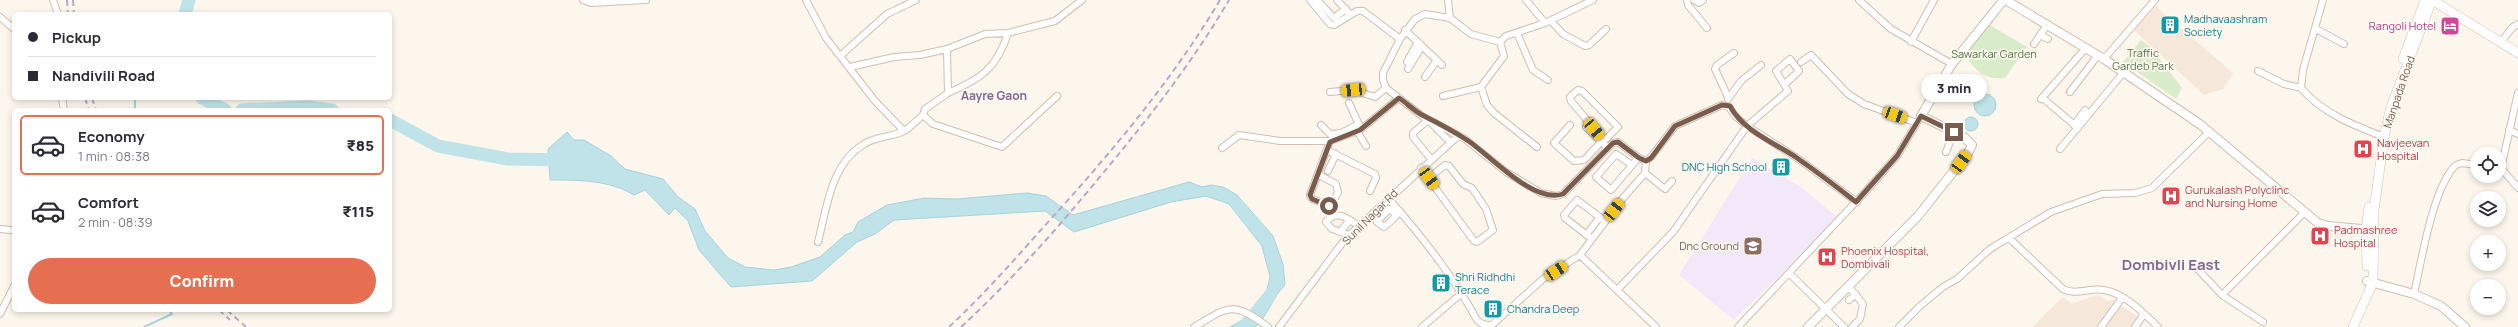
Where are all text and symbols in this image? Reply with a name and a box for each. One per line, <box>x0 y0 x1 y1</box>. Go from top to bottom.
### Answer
place label: Madhavaashram Society <box>2184 11 2267 39</box>
building icon: Madhavaashram Society <box>2159 14 2181 36</box>
hotel icon: Rangoli Hotel <box>2439 15 2461 37</box>
place label: Rangoli Hotel <box>2369 18 2436 33</box>
text: Pickup <box>52 27 101 48</box>
park label: Traffic Gardeb Park <box>2112 45 2174 73</box>
park label: Sawarkar Garden <box>1951 46 2037 61</box>
street label: Manpada Road <box>2379 54 2418 130</box>
text: Nandivili Road <box>52 65 155 86</box>
callout: 3 min <box>1921 74 1987 102</box>
text: 3 min <box>1937 79 1971 97</box>
car <box>1340 83 1366 97</box>
district label: Aayre Gaon <box>961 87 1027 104</box>
car <box>1882 105 1908 125</box>
car <box>1582 116 1606 142</box>
route end <box>1945 123 1963 141</box>
text: Economy <box>78 126 145 147</box>
icon: car <box>30 127 66 163</box>
text: ₹85 <box>346 135 374 156</box>
place label: Navjeevan Hospital <box>2377 135 2429 163</box>
hospital icon: Navjeevan Hospital <box>2352 138 2374 160</box>
text: 1 min · 08:38 <box>78 147 150 165</box>
map controls <box>2470 147 2506 315</box>
button: locate <box>2470 147 2506 183</box>
car <box>1949 149 1973 175</box>
building icon: DNC High School <box>1770 156 1792 178</box>
place label: DNC High School <box>1682 159 1767 174</box>
car <box>1417 165 1441 191</box>
place label: Gurukalash Polyclinc and Nursing Home <box>2185 182 2289 210</box>
hospital icon: Gurukalash Polyclinc and Nursing Home <box>2160 185 2182 207</box>
street label: Sunil Nagar Rd <box>1339 186 1401 248</box>
button: layers <box>2470 191 2506 227</box>
text: Comfort <box>78 192 139 213</box>
icon: car <box>30 193 66 229</box>
route start <box>1320 197 1338 215</box>
car <box>1602 197 1626 223</box>
text: ₹115 <box>342 201 374 222</box>
text: 2 min · 08:39 <box>78 213 153 231</box>
place label: Padmashree Hospital <box>2334 222 2398 250</box>
hospital icon: Padmashree Hospital <box>2309 225 2331 247</box>
school or university icon: Dnc Ground <box>1742 235 1764 257</box>
button: + <box>2470 235 2506 271</box>
place label: Dnc Ground <box>1679 238 1739 253</box>
place label: Phoenix Hospital, Dombivali <box>1841 243 1929 271</box>
hospital icon: Phoenix Hospital, Dombivali <box>1816 246 1838 268</box>
district label: Dombivli East <box>2122 254 2220 275</box>
button: Confirm <box>28 258 376 304</box>
car <box>1543 259 1569 283</box>
place label: Shri Ridhdhi Terace <box>1455 269 1515 297</box>
building icon: Shri Ridhdhi Terace <box>1430 272 1452 294</box>
button: − <box>2470 279 2506 315</box>
building icon: Chandra Deep <box>1482 298 1504 320</box>
place label: Chandra Deep <box>1507 301 1580 316</box>

